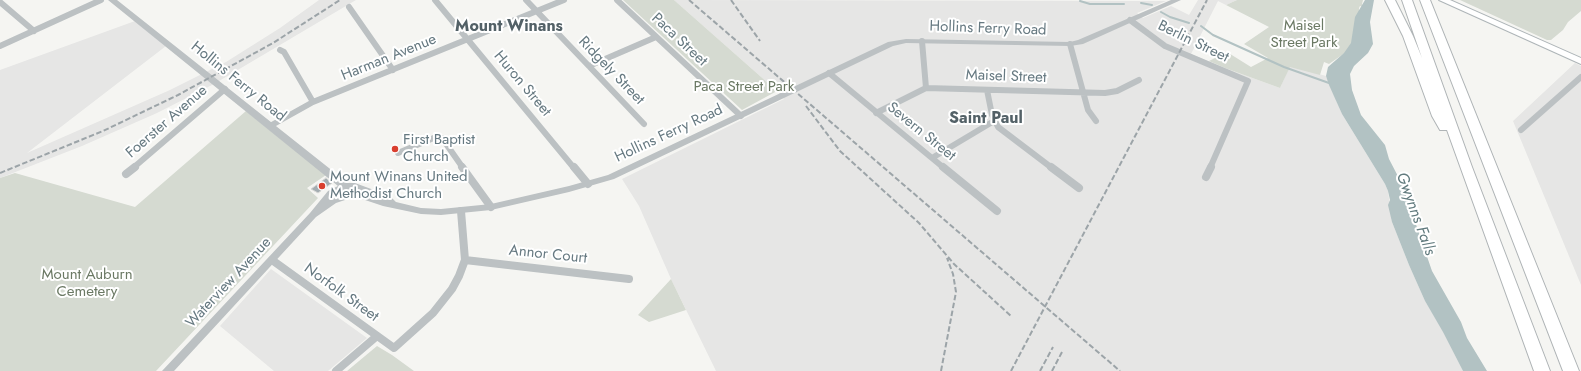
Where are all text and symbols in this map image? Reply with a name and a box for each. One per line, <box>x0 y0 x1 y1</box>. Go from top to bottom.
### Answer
street label: Paca Street <box>647 10 711 70</box>
district label: Mount Winans <box>455 17 563 37</box>
street label: Berlin Street <box>1155 17 1231 67</box>
park label: Maisel Street Park <box>1270 17 1338 52</box>
street label: Hollins Ferry Road <box>929 18 1047 40</box>
street label: Harman Avenue <box>339 31 439 85</box>
street label: Ridgely Street <box>574 33 648 109</box>
street label: Hollins Ferry Road <box>187 38 289 126</box>
street label: Huron Street <box>489 48 555 120</box>
street label: Maisel Street <box>965 67 1047 87</box>
park label: Paca Street Park <box>694 78 794 96</box>
street label: Foerster Avenue <box>123 82 211 162</box>
street label: Severn Street <box>883 99 959 165</box>
street label: Hollins Ferry Road <box>612 101 726 167</box>
district label: Saint Paul <box>949 109 1023 129</box>
place label: First Baptist Church <box>403 131 475 166</box>
marker: First Baptist Church <box>390 144 400 154</box>
place label: Mount Winans United Methodist Church <box>330 168 467 203</box>
water label: Gwynns Falls <box>1391 170 1439 258</box>
marker: Mount Winans United Methodist Church <box>317 181 327 191</box>
street label: Waterview Avenue <box>183 234 275 332</box>
street label: Annor Court <box>508 242 588 268</box>
street label: Norfolk Street <box>300 260 382 326</box>
park label: Mount Auburn Cemetery <box>41 266 133 301</box>

